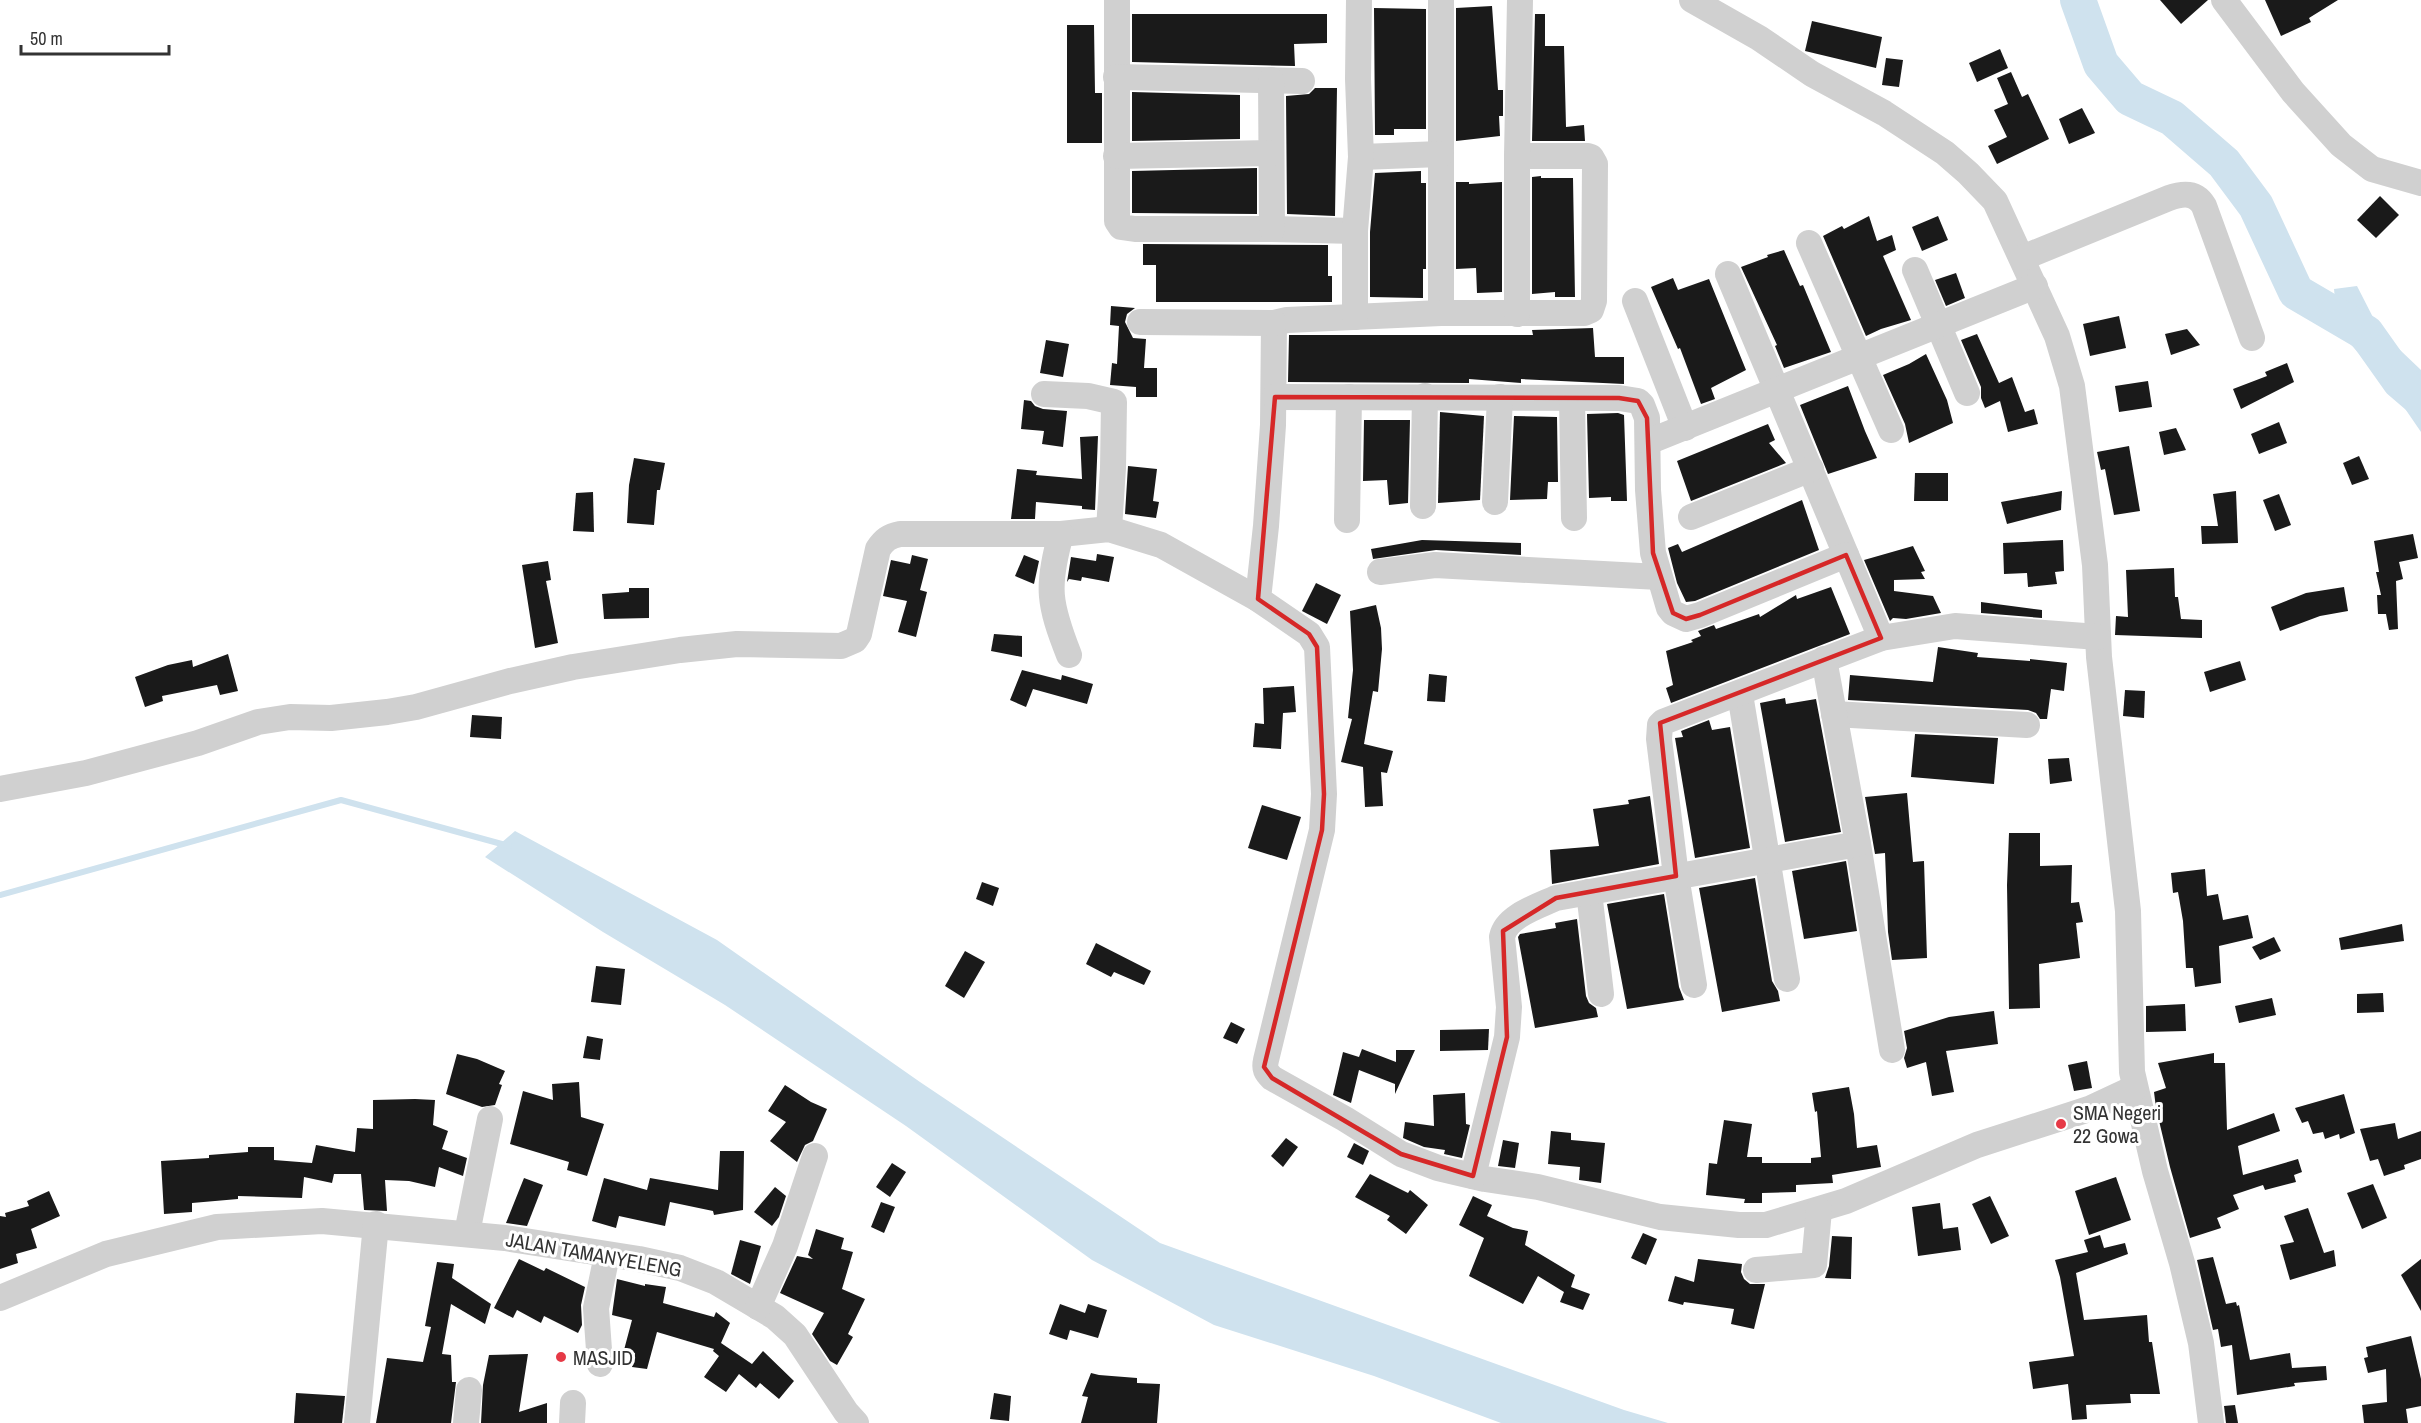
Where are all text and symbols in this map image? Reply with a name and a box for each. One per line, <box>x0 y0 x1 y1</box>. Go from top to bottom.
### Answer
scale bar <box>21 18 170 56</box>
text: 50 m <box>30 26 63 51</box>
place label: SMA Negeri 22 Gowa <box>2073 1099 2161 1149</box>
marker: SMA Negeri 22 Gowa <box>2054 1117 2068 1131</box>
street label: JALAN TAMANYELENG <box>504 1225 684 1283</box>
place label: MASJID <box>573 1344 633 1371</box>
marker: MASJID <box>554 1350 568 1364</box>

